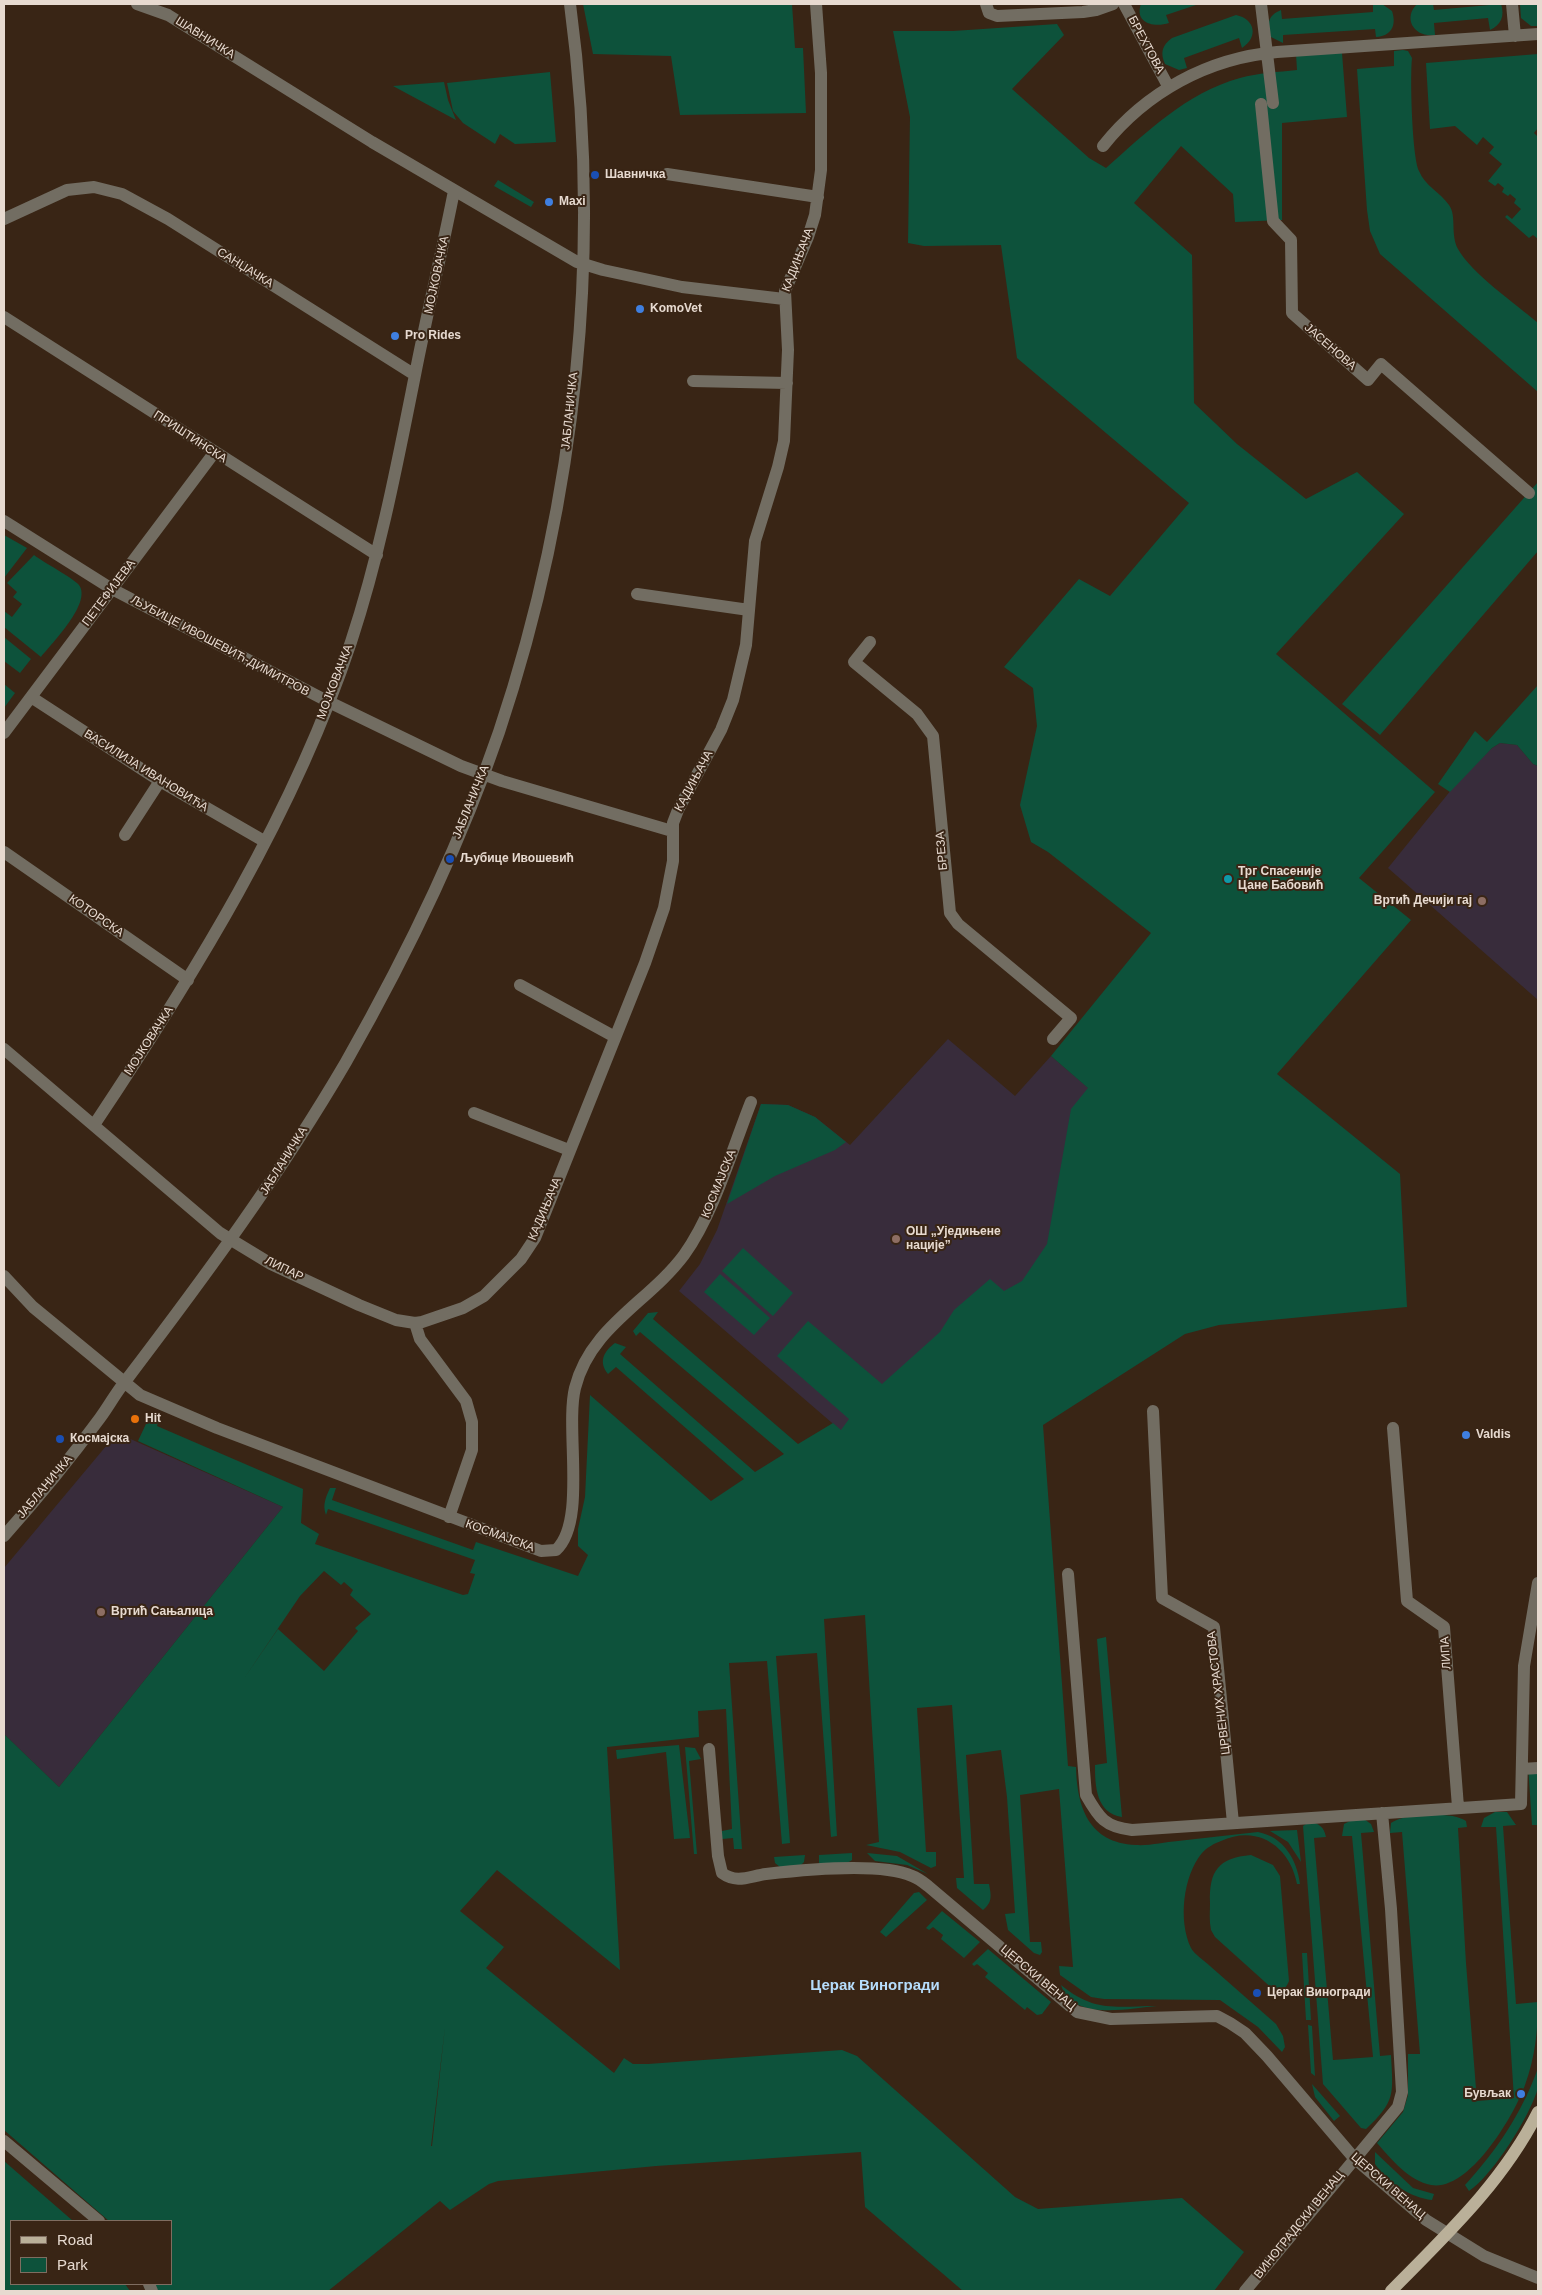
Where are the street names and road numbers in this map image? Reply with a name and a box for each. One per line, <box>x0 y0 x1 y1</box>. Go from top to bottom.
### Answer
street label: ШАВНИЧКА <box>173 14 237 62</box>
street label: БРЕХТОВА <box>1125 14 1167 76</box>
street label: КАДИЊАЧА <box>779 226 817 294</box>
street label: МОЈКОВАЧКА <box>422 235 452 315</box>
street label: САНЏАЧКА <box>214 245 276 291</box>
street label: ЈАСЕНОВА <box>1301 321 1359 373</box>
street label: ЈАБЛАНИЧКА <box>559 371 581 451</box>
street label: ПРИШТИНСКА <box>151 408 229 466</box>
street label: ПЕТЕФИЈЕВА <box>79 557 139 629</box>
street label: ЉУБИЦЕ ИВОШЕВИЋ-ДИМИТРОВ <box>128 593 312 699</box>
street label: МОЈКОВАЧКА <box>314 642 356 722</box>
street label: ВАСИЛИЈА ИВАНОВИЋА <box>81 727 211 815</box>
street label: КАДИЊАЧА <box>672 748 716 814</box>
street label: ЈАБЛАНИЧКА <box>450 763 492 841</box>
street label: БРЕЗА <box>933 831 951 871</box>
street label: КОТОРСКА <box>66 892 126 940</box>
street label: МОЈКОВАЧКА <box>121 1004 177 1078</box>
street label: ЈАБЛАНИЧКА <box>257 1124 311 1198</box>
street label: КОСМАЈСКА <box>699 1148 739 1220</box>
street label: КАДИЊАЧА <box>525 1175 565 1243</box>
street label: ЛИПАР <box>262 1254 306 1284</box>
street label: ЈАБЛАНИЧКА <box>14 1452 76 1522</box>
street label: КОСМАЈСКА <box>464 1517 536 1555</box>
street label: ЦРВЕНИХ ХРАСТОВА <box>1204 1630 1234 1756</box>
street label: ЛИПА <box>1438 1636 1454 1670</box>
street label: ЦЕРСКИ ВЕНАЦ <box>997 1942 1079 2014</box>
street label: ЦЕРСКИ ВЕНАЦ <box>1348 2150 1428 2222</box>
street label: ВИНОГРАДСКИ ВЕНАЦ <box>1251 2168 1347 2282</box>

